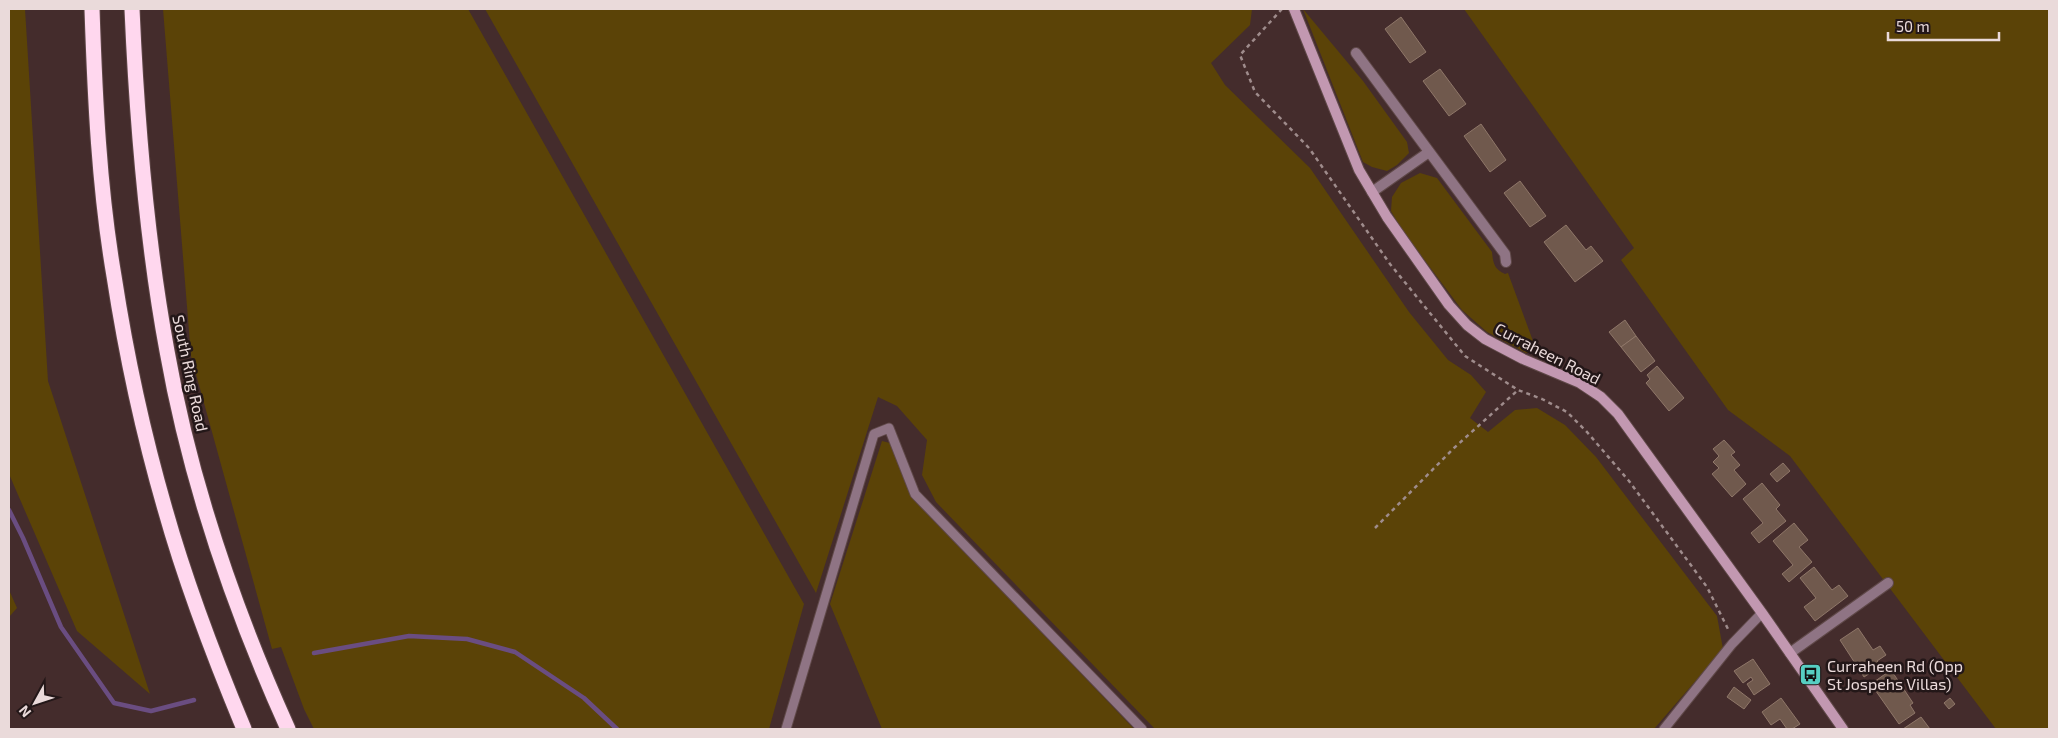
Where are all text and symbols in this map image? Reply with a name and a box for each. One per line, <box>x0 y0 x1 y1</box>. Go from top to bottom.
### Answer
scale bar <box>1888 10 1999 42</box>
text: 50 m <box>1896 17 1930 35</box>
street label: South Ring Road <box>169 313 213 433</box>
street label: Curraheen Road <box>1492 318 1604 388</box>
place label: Curraheen Rd (Opp St Jospehs Villas) <box>1827 656 1963 693</box>
bus stop icon: Curraheen Rd (Opp St Jospehs Villas) <box>1799 662 1823 686</box>
north arrow <box>10 678 60 728</box>
text: N <box>15 702 34 721</box>

